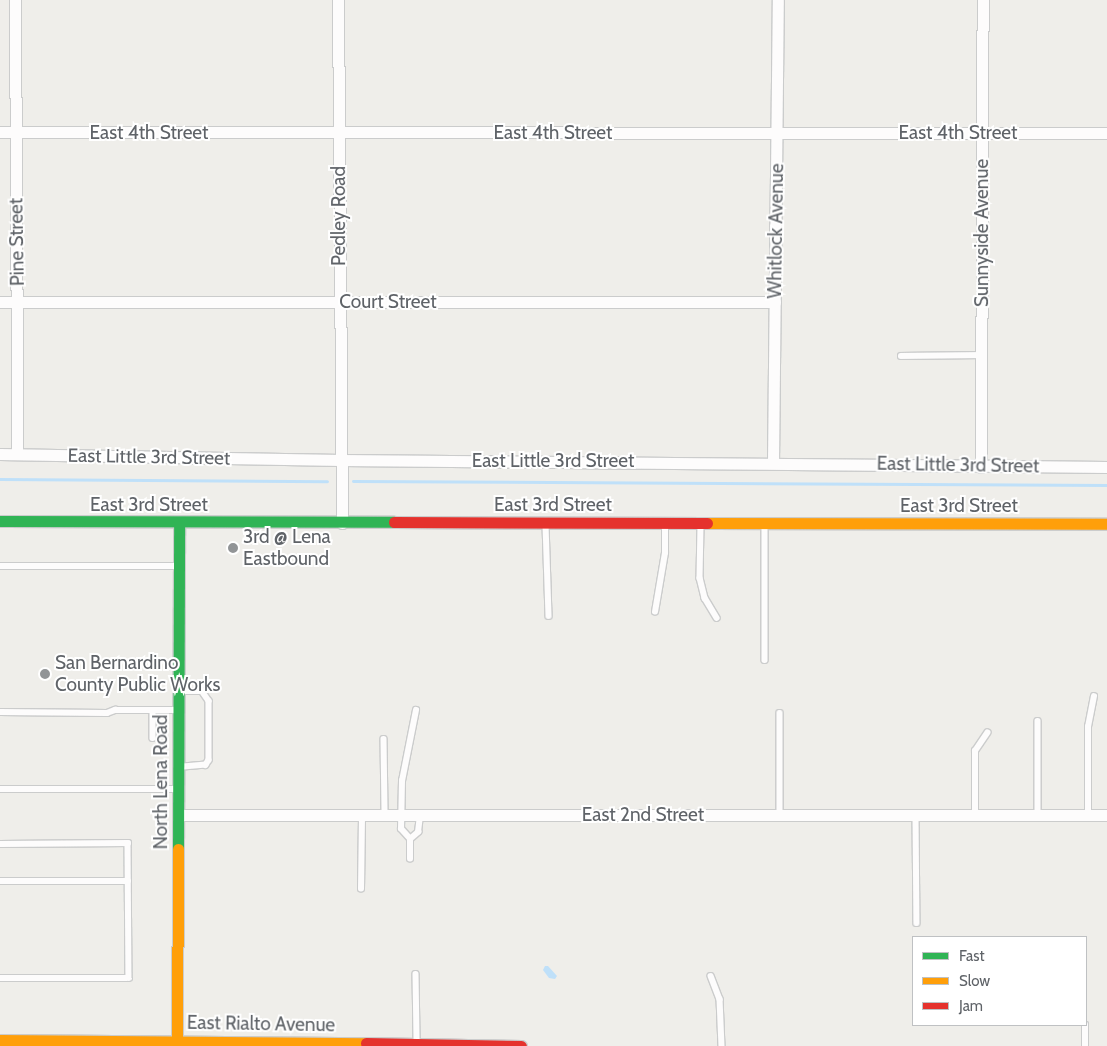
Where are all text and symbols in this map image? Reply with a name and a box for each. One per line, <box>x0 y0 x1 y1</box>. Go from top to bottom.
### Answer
street label: East 4th Street <box>90 122 208 144</box>
street label: East 4th Street <box>494 122 612 144</box>
street label: East 4th Street <box>899 122 1017 144</box>
street label: Sunnyside Avenue <box>971 159 993 307</box>
street label: Whitlock Avenue <box>763 163 789 299</box>
street label: Pedley Road <box>328 166 350 266</box>
street label: Pine Street <box>5 198 29 286</box>
street label: Court Street <box>339 291 437 313</box>
street label: East Little 3rd Street <box>68 444 230 470</box>
street label: East Little 3rd Street <box>472 450 634 472</box>
street label: East Little 3rd Street <box>877 452 1039 478</box>
street label: East 3rd Street <box>90 494 208 516</box>
street label: East 3rd Street <box>494 494 612 516</box>
street label: East 3rd Street <box>900 495 1018 517</box>
place label: 3rd @ Lena Eastbound <box>243 526 331 570</box>
marker: 3rd @ Lena Eastbound <box>227 542 239 554</box>
place label: San Bernardino County Public Works <box>55 652 220 696</box>
marker: San Bernardino County Public Works <box>39 668 51 680</box>
street label: North Lena Road <box>150 715 172 849</box>
street label: East 2nd Street <box>582 804 704 826</box>
legend <box>912 936 1087 1026</box>
text: Fast <box>959 947 984 965</box>
text: Slow <box>959 972 990 990</box>
text: Jam <box>959 997 983 1015</box>
street label: East Rialto Avenue <box>187 1011 335 1037</box>

